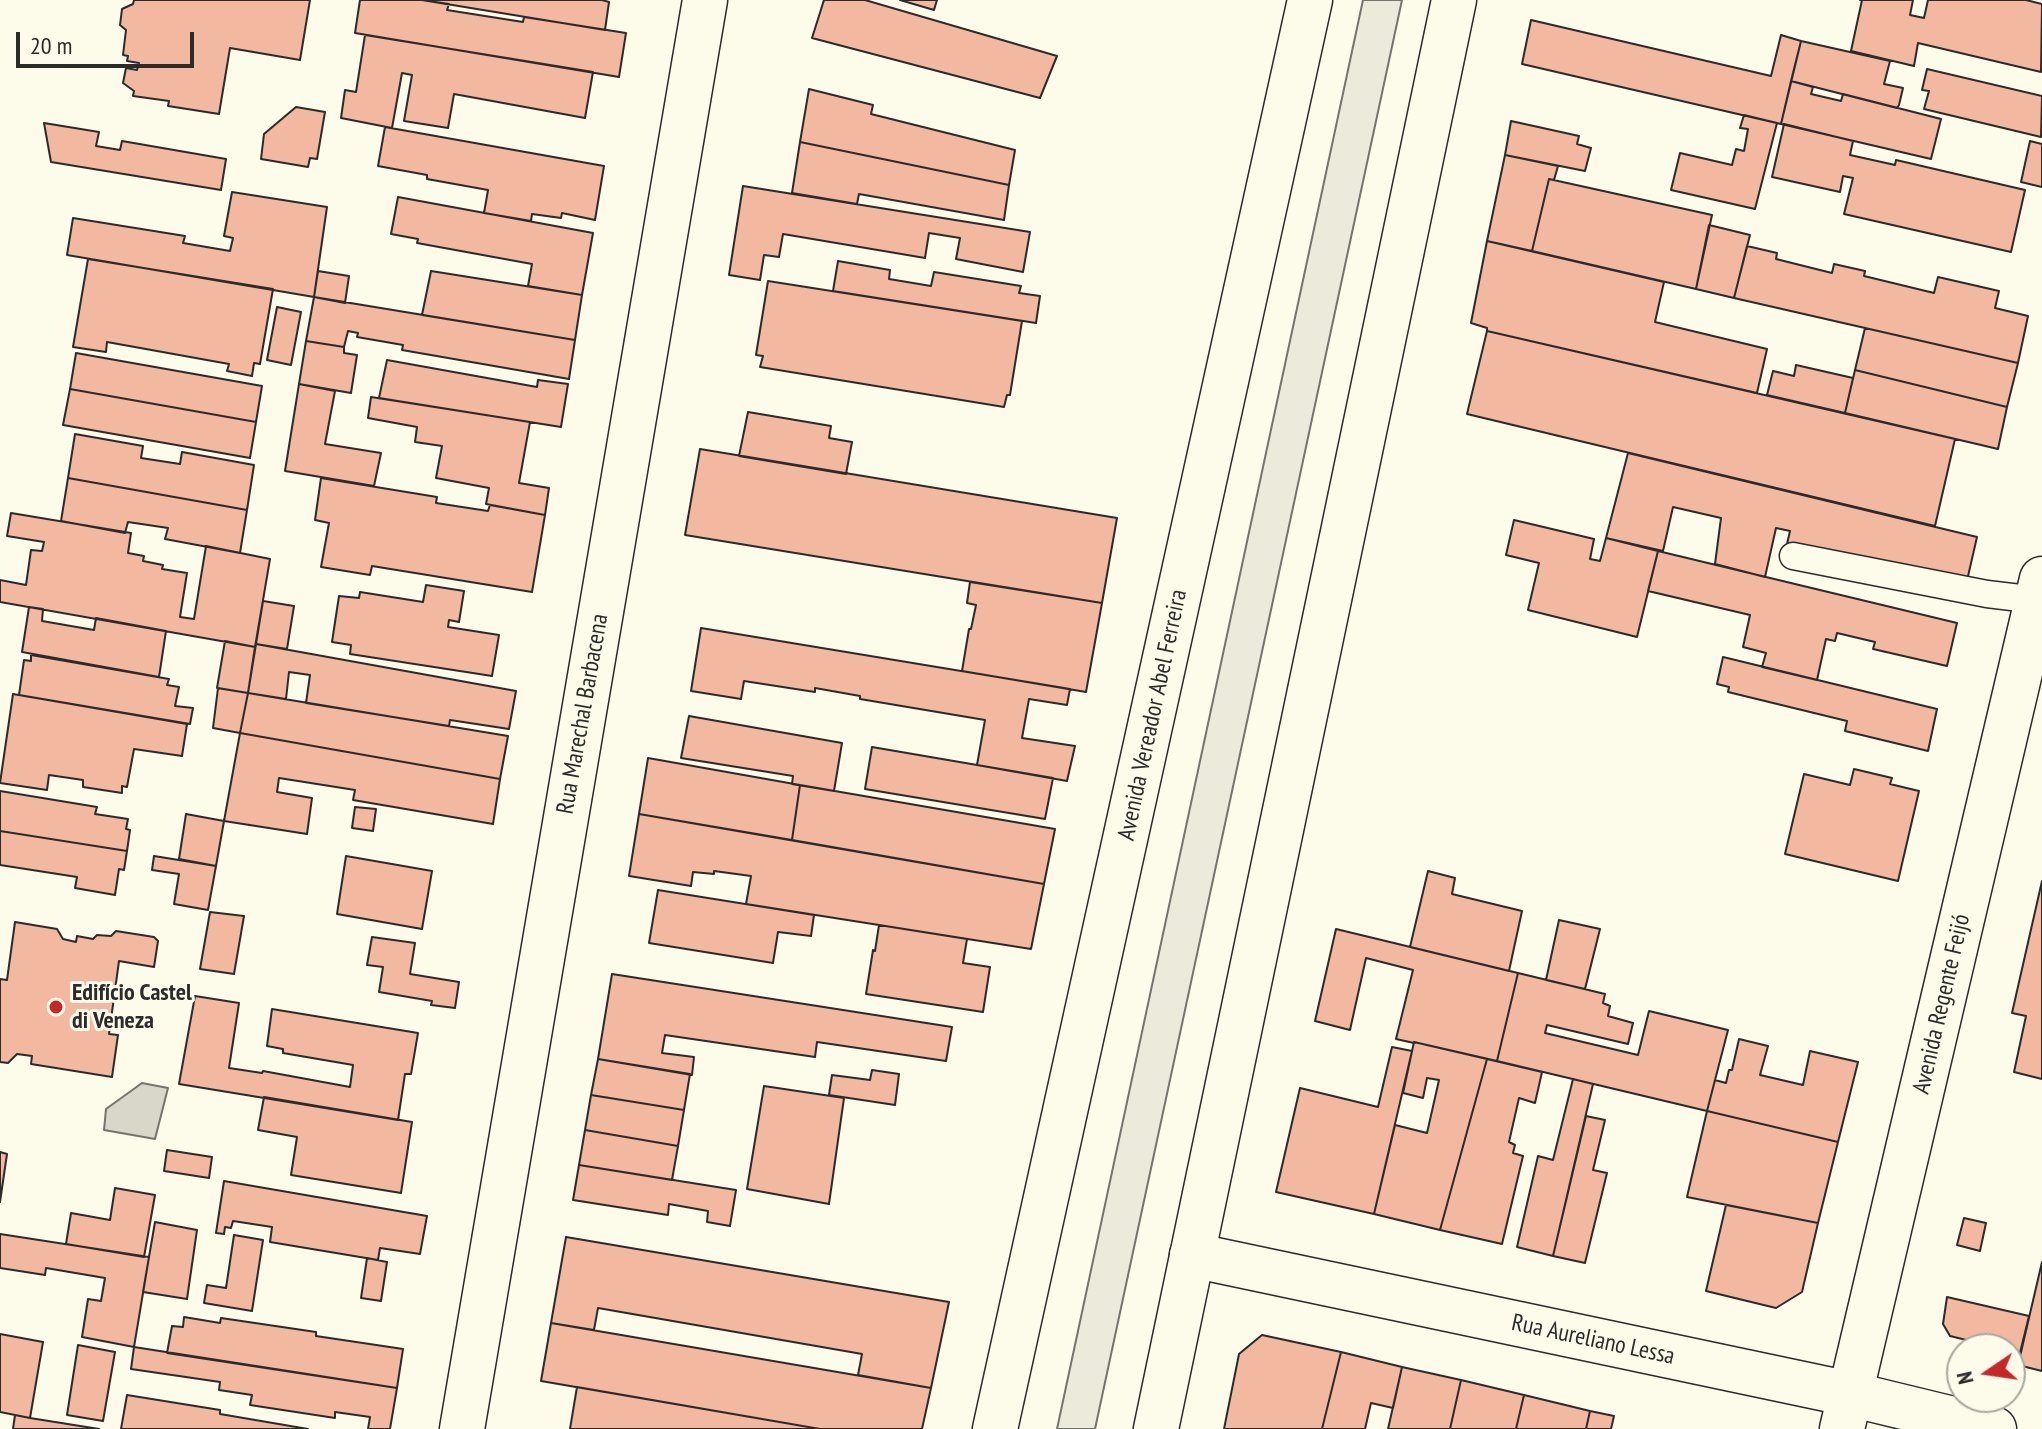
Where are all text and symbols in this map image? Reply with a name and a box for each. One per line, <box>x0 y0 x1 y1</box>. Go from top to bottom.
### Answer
scale bar <box>20 16 198 66</box>
text: 20 m <box>30 30 72 61</box>
street label: Avenida Vereador Abel Ferreira <box>1112 587 1194 843</box>
street label: Rua Marechal Barbacena <box>551 612 615 816</box>
street label: Avenida Regente Feijó <box>1907 911 1977 1097</box>
place label: Edifício Castel di Veneza <box>72 979 192 1035</box>
marker: Edifício Castel di Veneza <box>47 998 65 1016</box>
street label: Rua Aureliano Lessa <box>1509 1309 1677 1371</box>
north arrow <box>1946 1333 2026 1413</box>
text: N <box>1950 1369 1980 1387</box>

